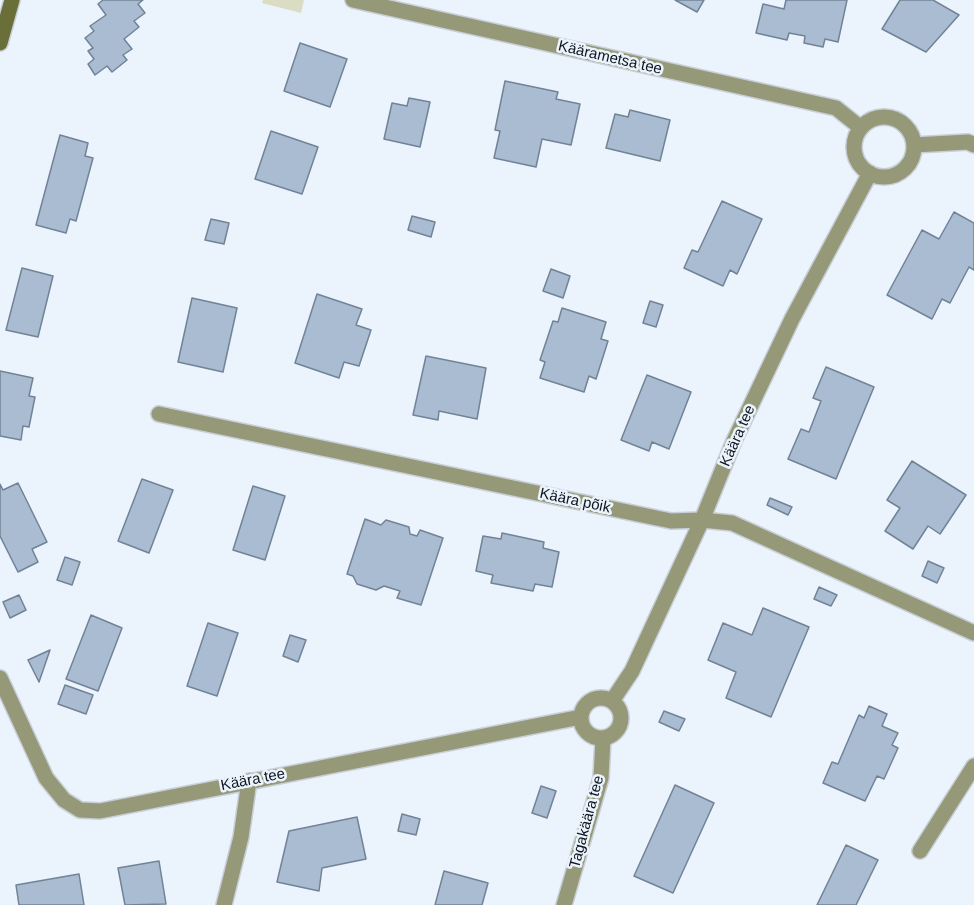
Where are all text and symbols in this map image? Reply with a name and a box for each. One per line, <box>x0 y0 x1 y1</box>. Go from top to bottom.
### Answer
street label: Käärametsa tee <box>556 37 664 79</box>
street label: Käära tee <box>717 403 759 469</box>
street label: Käära põik <box>538 485 612 517</box>
street label: Käära tee <box>219 765 287 795</box>
street label: Tagakäära tee <box>566 774 608 870</box>

